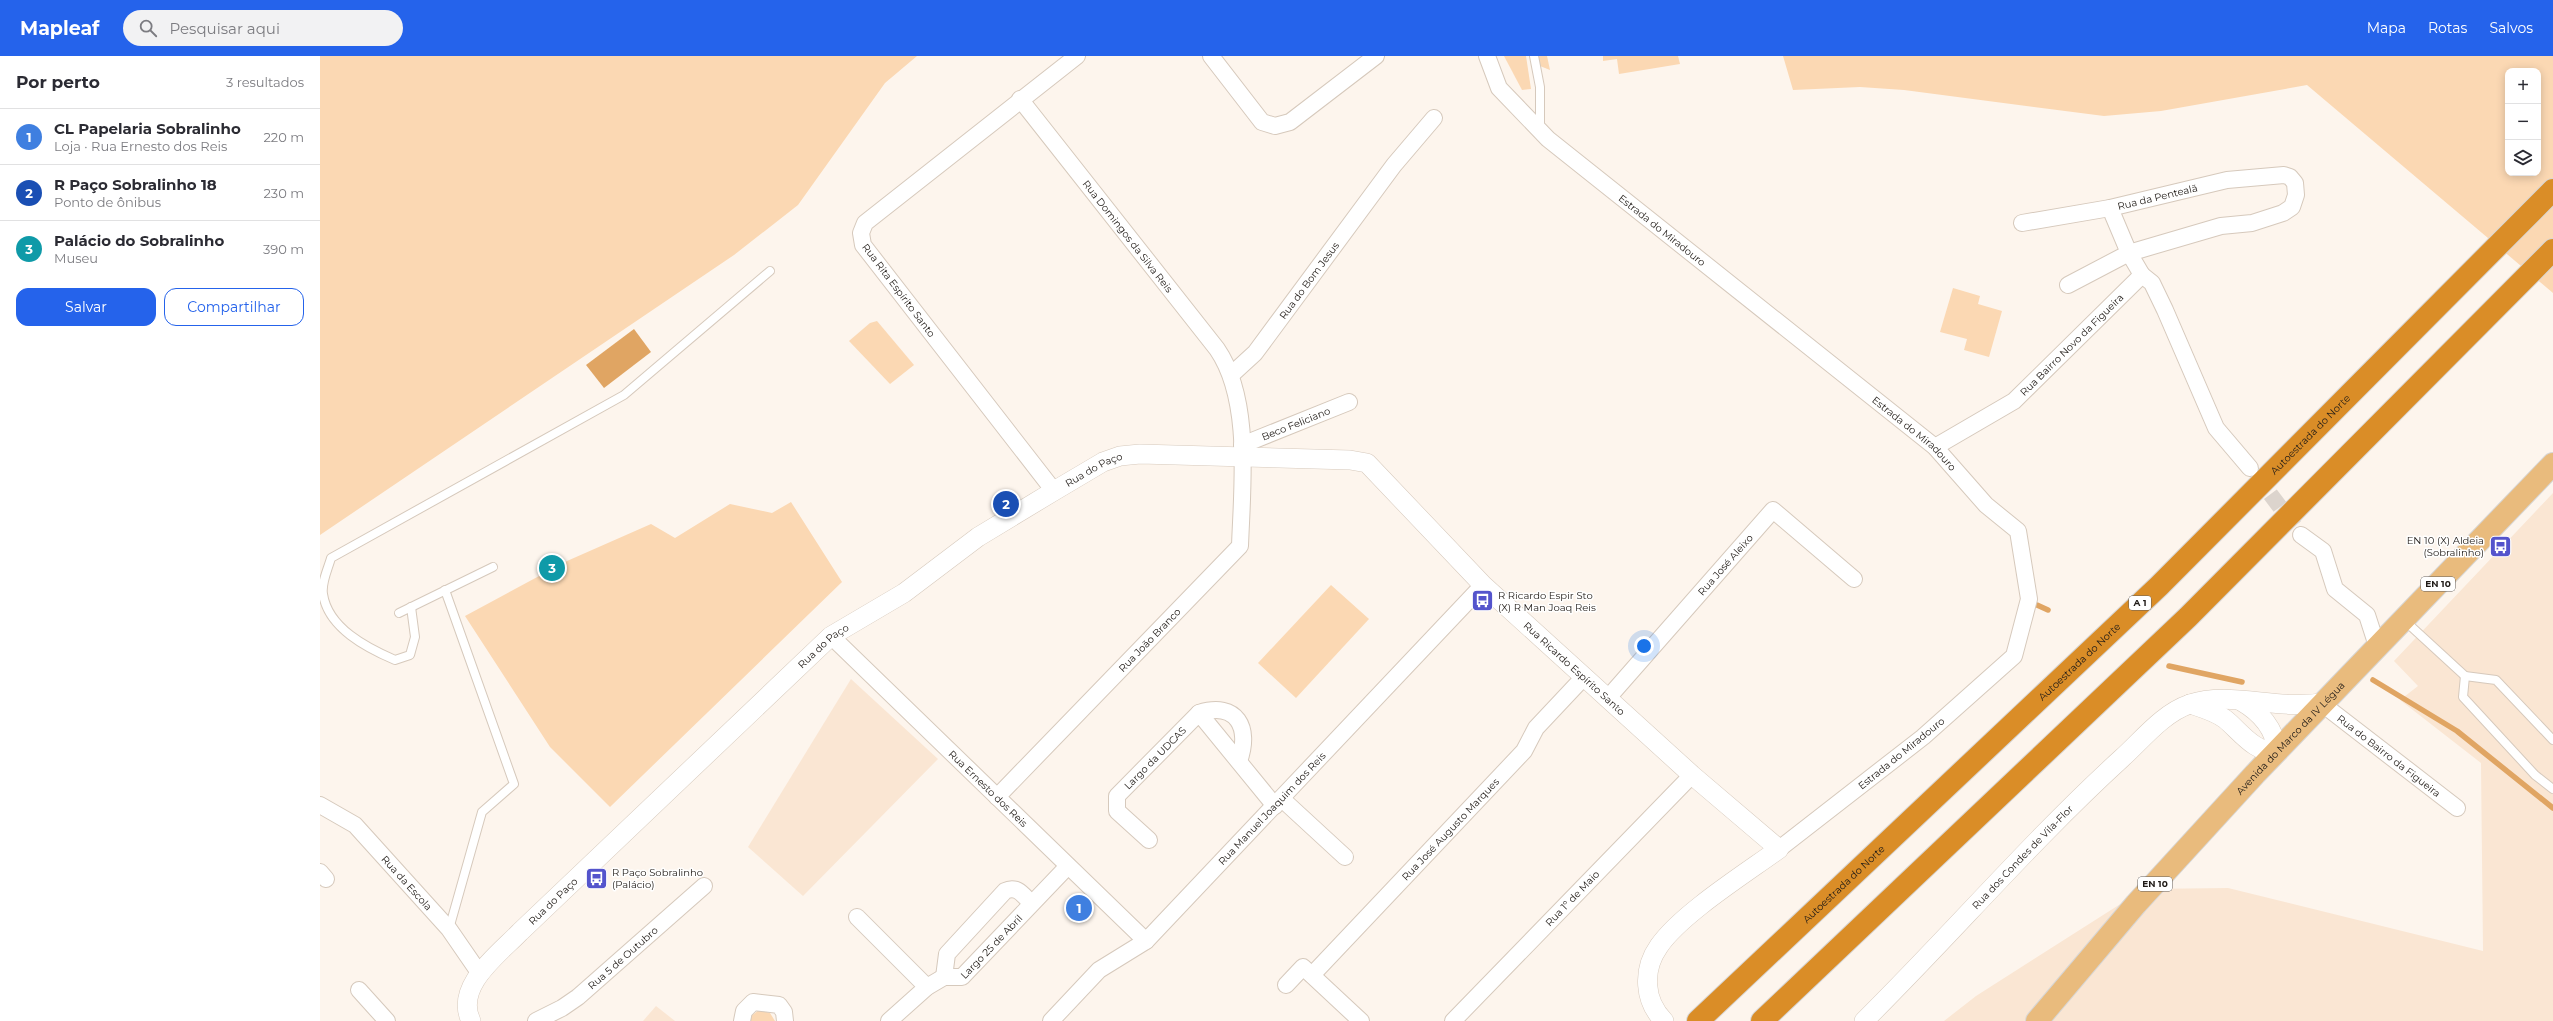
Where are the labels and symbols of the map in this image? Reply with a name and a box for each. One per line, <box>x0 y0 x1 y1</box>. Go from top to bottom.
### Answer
street label: Rua Domingos da Silva Reis <box>1080 177 1176 295</box>
street label: Rua da Pentealã <box>2116 181 2199 213</box>
street label: Estrada do Miradouro <box>1616 192 1708 269</box>
street label: Rua do Bom Jesus <box>1276 239 1342 322</box>
street label: Rua Rita Espírito Santo <box>859 241 938 340</box>
street label: Rua Bairro Novo da Figueira <box>2017 291 2126 399</box>
street label: Autoestrada do Norte <box>2268 392 2353 477</box>
street label: Estrada do Miradouro <box>1869 393 1959 474</box>
street label: Beco Feliciano <box>1260 404 1332 443</box>
street label: Rua do Paço <box>1063 450 1124 490</box>
pin: 2 <box>993 489 1019 519</box>
street label: Rua José Aleixo <box>1695 531 1756 598</box>
bus stop icon: EN 10 (X) Aldeia (Sobralinho) <box>2487 533 2513 559</box>
place label: EN 10 (X) Aldeia (Sobralinho) <box>2407 534 2484 559</box>
pin: 3 <box>539 553 565 583</box>
road number: EN 10 <box>2421 577 2455 591</box>
bus stop icon: R Ricardo Espir Sto (X) R Man Joaq Reis <box>1469 588 1495 614</box>
place label: R Ricardo Espir Sto (X) R Man Joaq Reis <box>1498 589 1596 614</box>
road number: A 1 <box>2129 596 2151 610</box>
street label: Rua João Branco <box>1116 605 1184 675</box>
street label: Rua Ricardo Espírito Santo <box>1521 619 1628 718</box>
street label: Autoestrada do Norte <box>2036 620 2123 704</box>
street label: Rua do Paço <box>795 621 851 671</box>
your location <box>1634 636 1654 656</box>
street label: Avenida do Marco da IV Légua <box>2233 679 2348 797</box>
street label: Rua do Bairro da Figueira <box>2334 712 2443 800</box>
street label: Estrada do Miradouro <box>1855 714 1947 792</box>
street label: Largo da UDCAS <box>1121 724 1189 792</box>
street label: Rua Ernesto dos Reis <box>946 747 1030 830</box>
street label: Rua Manuel Joaquim dos Reis <box>1215 749 1329 868</box>
street label: Rua José Augusto Marques <box>1399 775 1502 883</box>
street label: Rua dos Condes de Vila-Flor <box>1969 802 2076 912</box>
street label: Autoestrada do Norte <box>1800 842 1888 926</box>
street label: Rua da Escola <box>379 853 435 913</box>
bus stop icon: R Paço Sobralinho (Palácio) <box>584 865 610 891</box>
place label: R Paço Sobralinho (Palácio) <box>612 866 703 891</box>
street label: Rua 1º de Maio <box>1542 868 1602 929</box>
street label: Rua do Paço <box>526 875 580 928</box>
road number: EN 10 <box>2138 877 2172 891</box>
pin: 1 <box>1066 893 1092 923</box>
street label: Largo 25 de Abril <box>958 912 1025 982</box>
street label: Rua 5 de Outubro <box>585 924 661 992</box>

